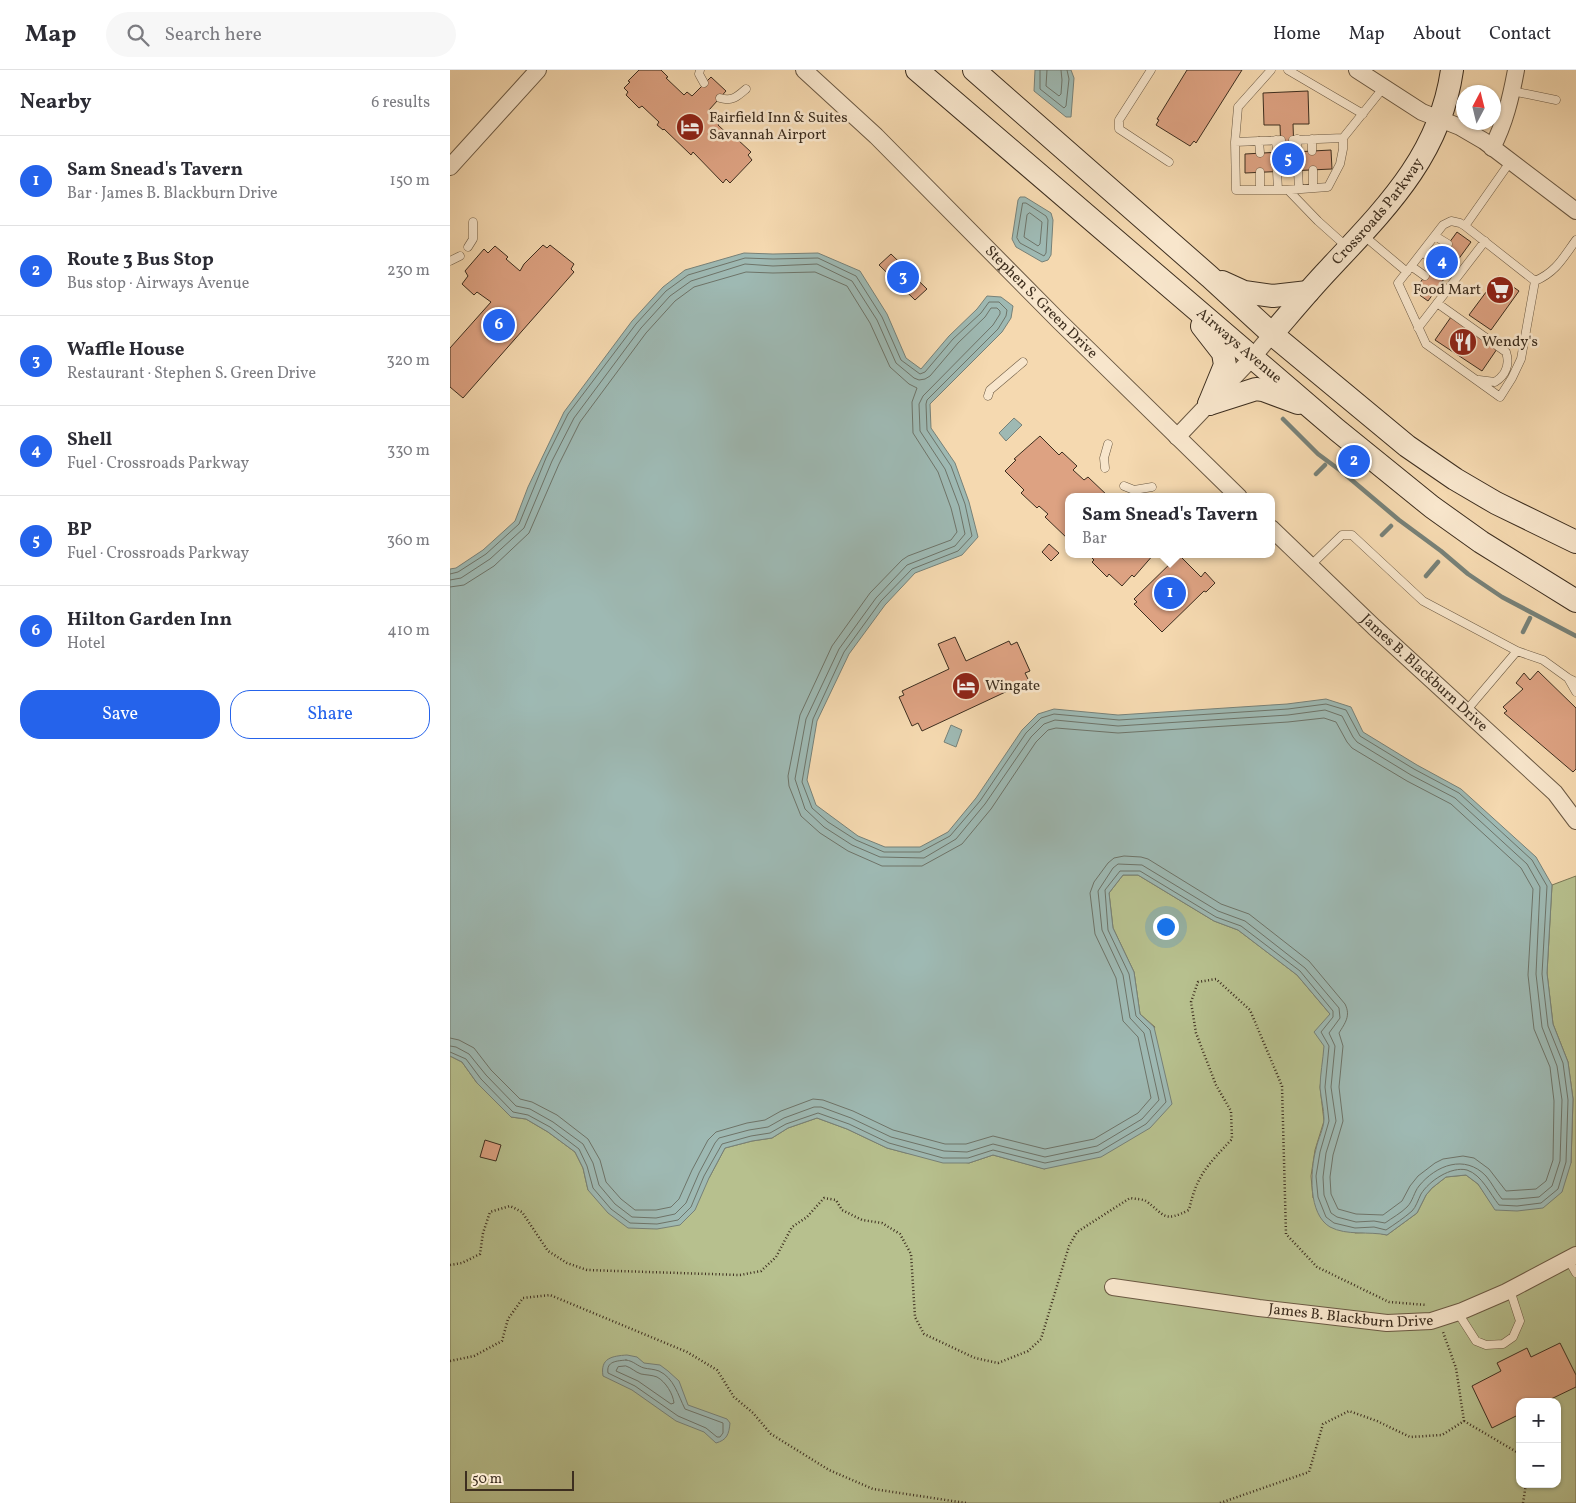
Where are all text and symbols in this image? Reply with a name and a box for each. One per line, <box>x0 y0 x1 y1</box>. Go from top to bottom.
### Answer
search box <box>106 12 456 57</box>
text: Map <box>25 18 76 52</box>
icon: search <box>124 21 152 49</box>
text: Search here <box>164 22 262 48</box>
text: Home <box>1273 22 1321 47</box>
text: Map <box>1349 22 1385 47</box>
text: About <box>1413 22 1461 47</box>
text: Contact <box>1489 22 1551 47</box>
north arrow <box>1456 85 1501 130</box>
text: Nearby <box>20 88 91 117</box>
text: 6 results <box>371 92 430 114</box>
place label: Fairfield Inn & Suites Savannah Airport <box>709 108 848 146</box>
hotel icon: Fairfield Inn & Suites Savannah Airport <box>675 112 705 142</box>
pin: 5 <box>1272 140 1304 178</box>
street label: Crossroads Parkway <box>1327 154 1429 270</box>
text: Sam Snead's Tavern <box>67 157 243 183</box>
text: 1 <box>33 170 39 192</box>
text: 150 m <box>389 170 430 192</box>
text: Bar · James B. Blackburn Drive <box>67 183 278 205</box>
street label: Stephen S. Green Drive <box>980 241 1102 364</box>
pin: 4 <box>1426 243 1458 281</box>
text: Route 3 Bus Stop <box>67 247 214 273</box>
pin: 3 <box>887 258 919 296</box>
text: 2 <box>32 260 40 282</box>
text: 230 m <box>387 260 430 282</box>
text: Bus stop · Airways Avenue <box>67 273 249 295</box>
supermarket icon: Food Mart <box>1485 275 1515 305</box>
place label: Food Mart <box>1413 280 1481 301</box>
street label: Airways Avenue <box>1192 303 1286 389</box>
pin: 6 <box>483 306 515 344</box>
restaurant icon: Wendy's <box>1448 327 1478 357</box>
place label: Wendy's <box>1482 332 1538 353</box>
text: Waffle House <box>67 337 184 363</box>
text: 3 <box>32 350 40 372</box>
text: 320 m <box>386 350 430 372</box>
text: Restaurant · Stephen S. Green Drive <box>67 363 316 385</box>
text: Shell <box>67 427 112 453</box>
text: 4 <box>31 440 41 462</box>
text: 330 m <box>387 440 430 462</box>
pin: 2 <box>1338 442 1370 480</box>
text: Fuel · Crossroads Parkway <box>67 453 249 475</box>
popup <box>1065 493 1275 558</box>
text: Sam Snead's Tavern <box>1082 502 1258 528</box>
text: BP <box>67 517 92 543</box>
text: Bar <box>1082 528 1107 550</box>
text: 5 <box>32 530 40 552</box>
text: 360 m <box>387 530 430 552</box>
text: Fuel · Crossroads Parkway <box>67 543 249 565</box>
pin: 1 <box>1154 574 1186 612</box>
text: Hilton Garden Inn <box>67 607 232 633</box>
street label: James B. Blackburn Drive <box>1356 609 1492 737</box>
text: 6 <box>32 620 40 642</box>
text: 410 m <box>387 620 430 642</box>
text: Hotel <box>67 633 105 655</box>
hotel icon: Wingate <box>951 671 981 701</box>
place label: Wingate <box>985 676 1040 697</box>
button: Save <box>20 690 220 739</box>
button: Share <box>230 690 430 739</box>
your location <box>1153 914 1179 940</box>
street label: James B. Blackburn Drive <box>1267 1299 1434 1334</box>
map controls <box>1516 1398 1561 1488</box>
button: + <box>1516 1398 1561 1443</box>
button: − <box>1516 1443 1561 1488</box>
scale bar <box>465 1468 574 1491</box>
text: 50 m <box>472 1470 502 1489</box>

